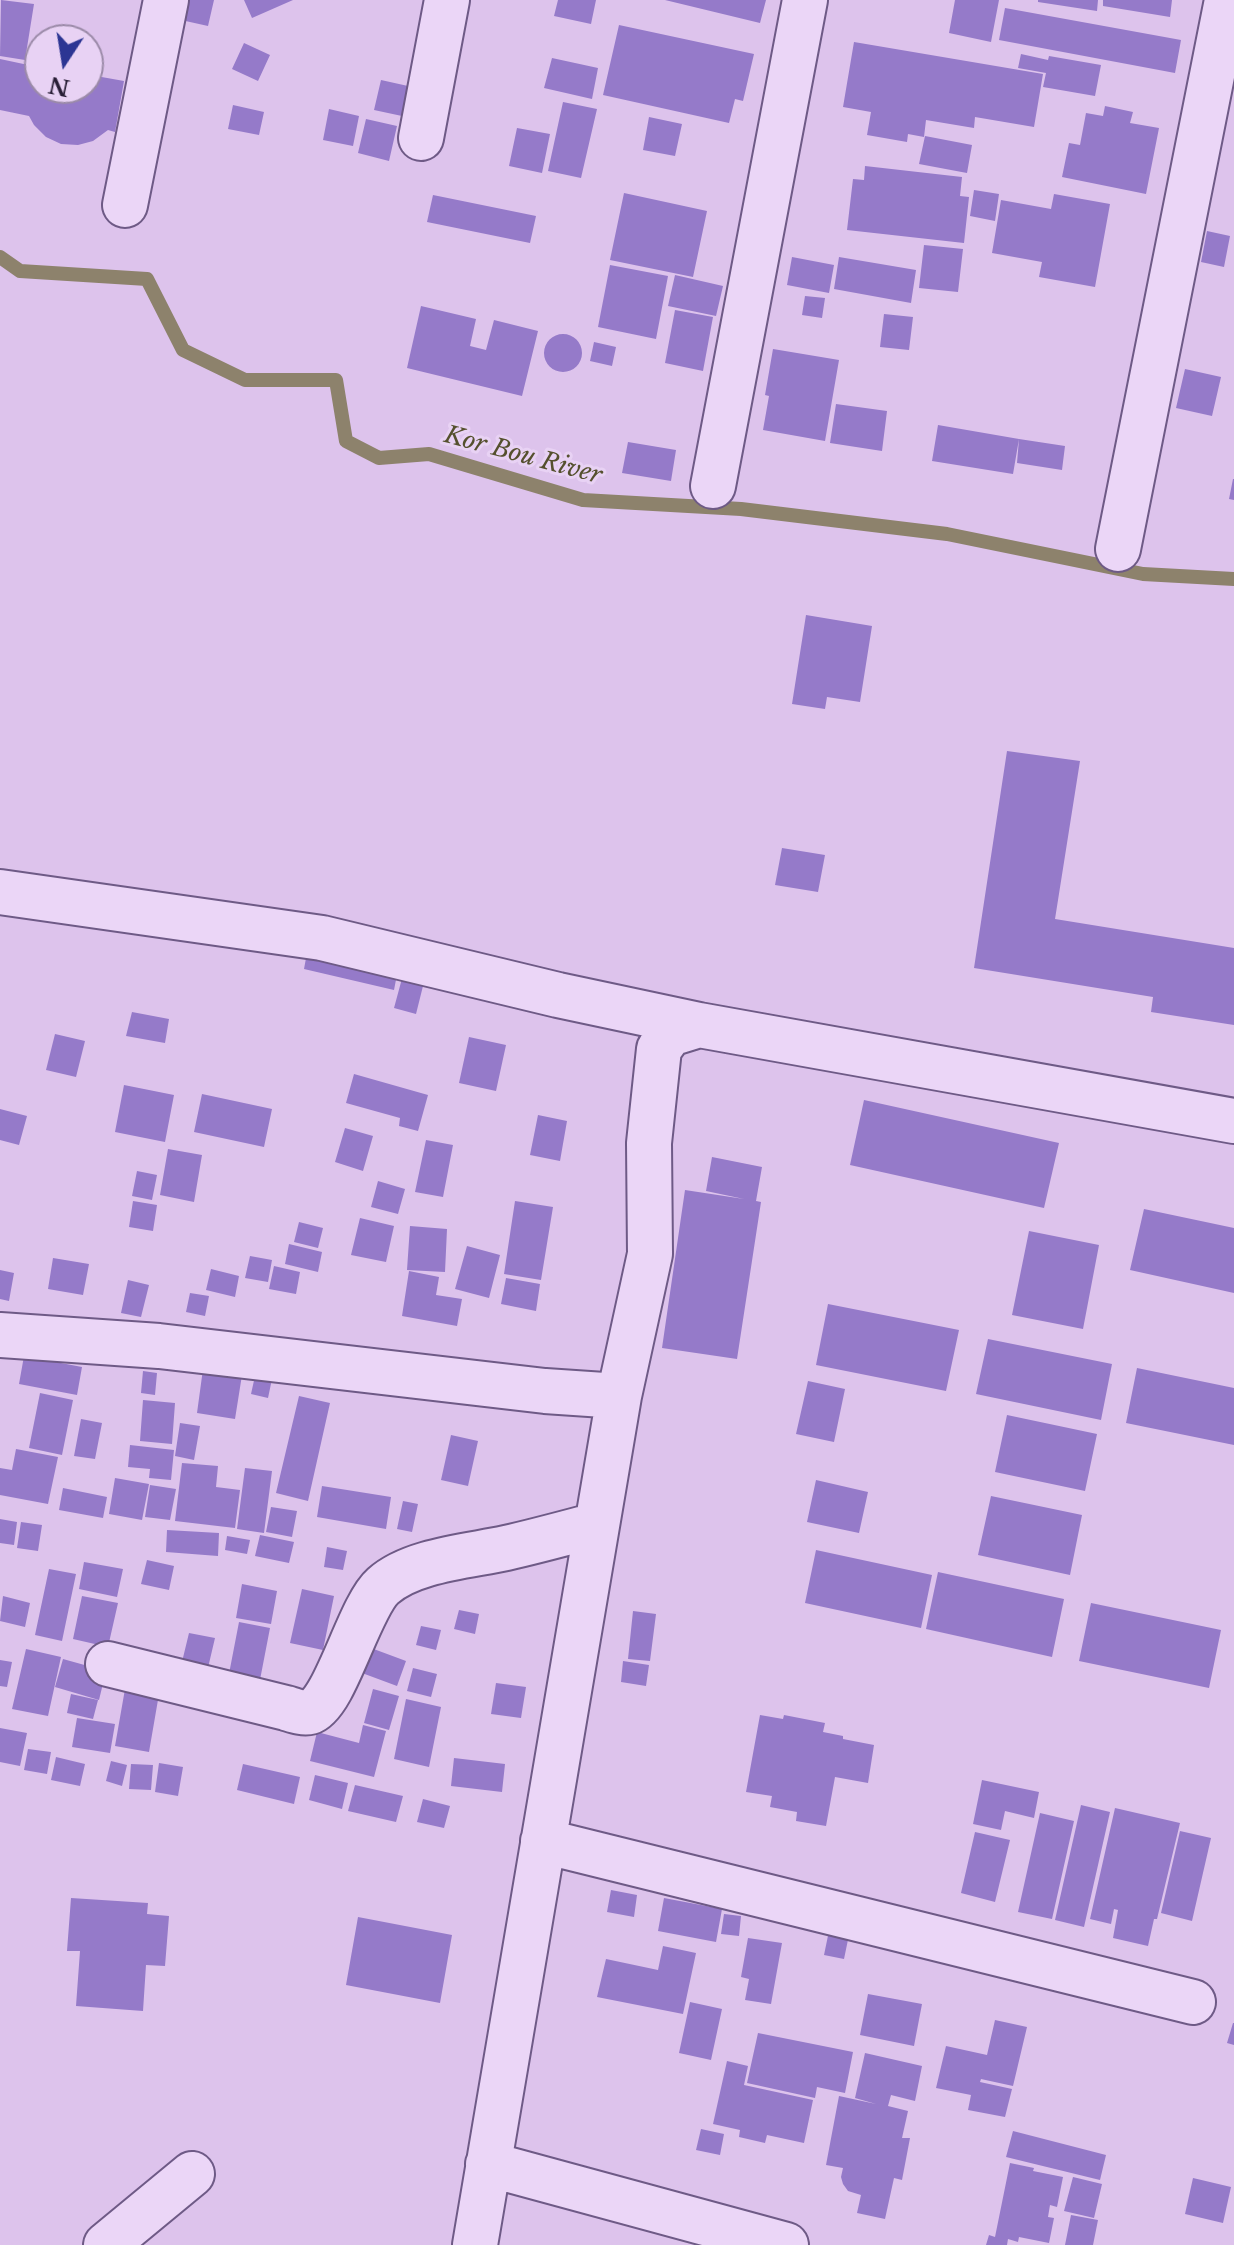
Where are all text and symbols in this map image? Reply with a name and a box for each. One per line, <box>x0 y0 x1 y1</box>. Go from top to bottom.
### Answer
north arrow <box>24 24 104 104</box>
text: N <box>46 71 72 101</box>
water label: Kor Bou River <box>441 421 605 491</box>

